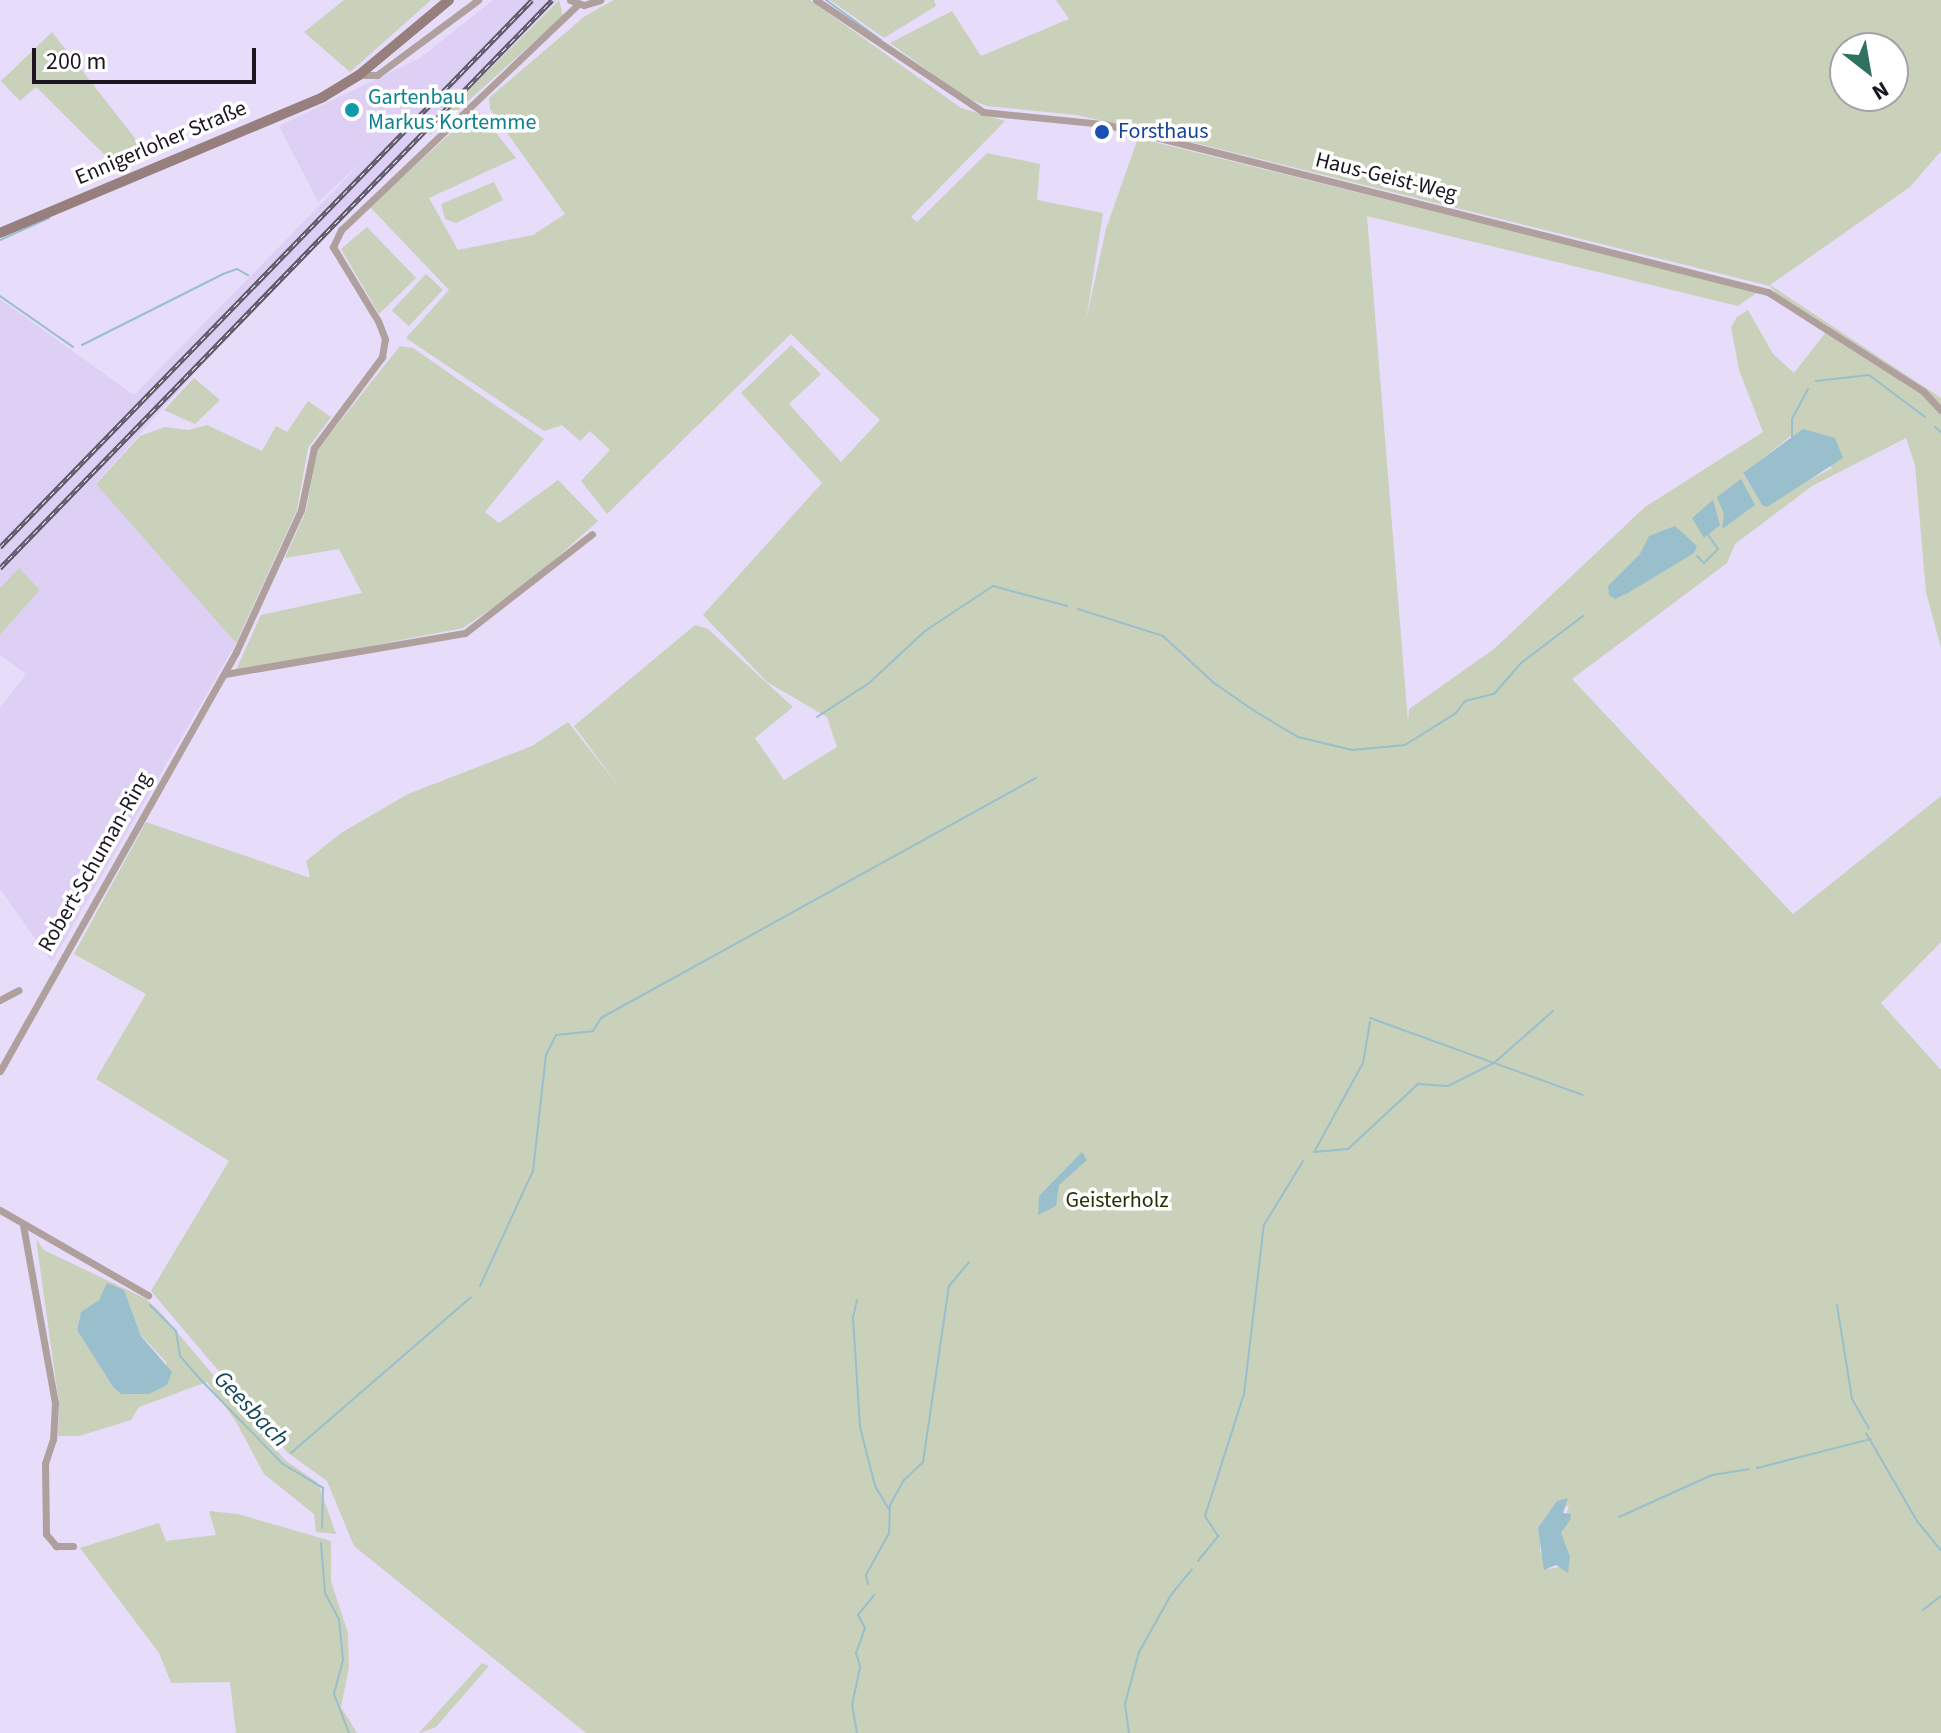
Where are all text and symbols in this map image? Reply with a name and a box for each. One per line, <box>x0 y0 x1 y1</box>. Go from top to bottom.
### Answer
scale bar <box>36 32 260 82</box>
north arrow <box>1829 32 1909 112</box>
text: 200 m <box>46 44 106 79</box>
text: N <box>1866 73 1895 108</box>
place label: Gartenbau Markus Kortemme <box>368 84 536 136</box>
street label: Ennigerloher Straße <box>71 95 251 191</box>
marker: Gartenbau Markus Kortemme <box>343 101 361 119</box>
place label: Forsthaus <box>1118 119 1209 145</box>
marker: Forsthaus <box>1093 123 1111 141</box>
street label: Haus-Geist-Weg <box>1313 147 1459 207</box>
street label: Robert-Schuman-Ring <box>33 767 157 957</box>
park label: Geisterholz <box>1065 1188 1169 1214</box>
water label: Geesbach <box>207 1365 295 1453</box>

